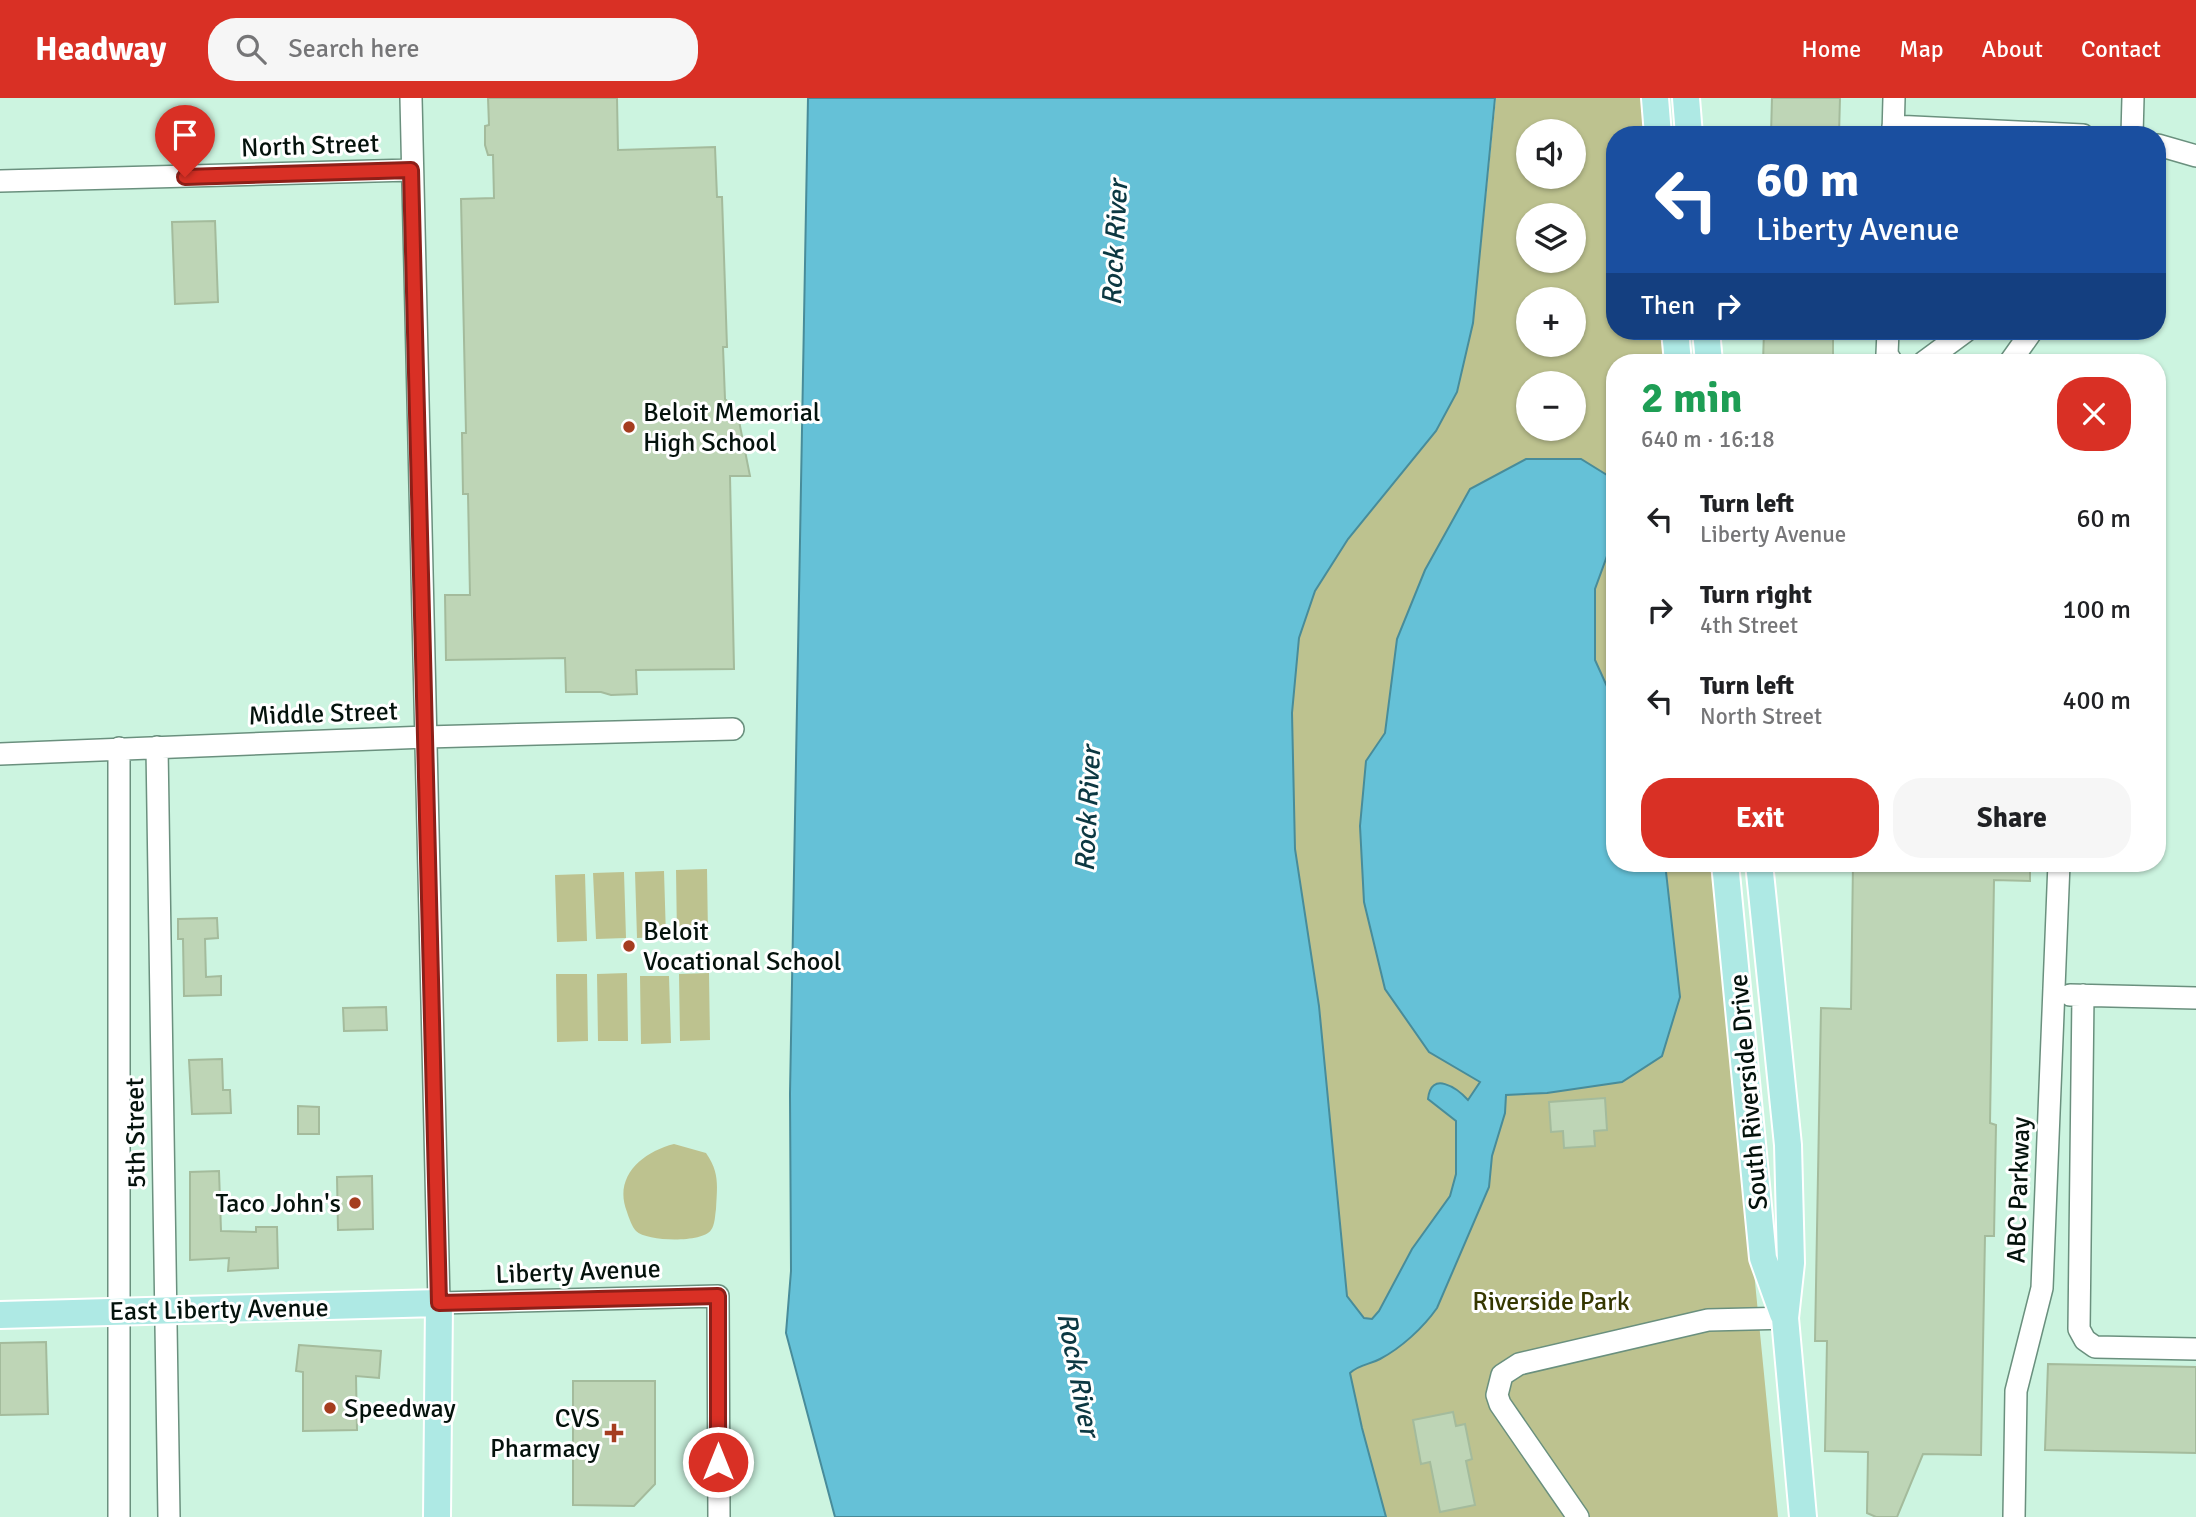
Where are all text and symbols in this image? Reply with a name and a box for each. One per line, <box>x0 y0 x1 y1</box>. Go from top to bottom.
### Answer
search box <box>208 18 698 81</box>
text: Headway <box>35 29 166 70</box>
icon: search <box>232 30 270 68</box>
text: Search here <box>288 33 419 65</box>
text: Home <box>1801 34 1861 64</box>
text: Map <box>1899 34 1944 64</box>
text: About <box>1982 34 2043 64</box>
text: Contact <box>2081 34 2161 64</box>
pin <box>155 105 215 177</box>
icon: arrive <box>166 116 204 154</box>
map controls <box>1516 119 1586 441</box>
button: sound <box>1516 119 1586 189</box>
street label: North Street <box>241 128 380 164</box>
text: 60 m <box>1756 150 1859 210</box>
icon: left <box>1641 154 1732 245</box>
water label: Rock River <box>1095 176 1135 306</box>
button: layers <box>1516 203 1586 273</box>
text: Liberty Avenue <box>1756 210 1960 249</box>
button: + <box>1516 287 1586 357</box>
icon: right <box>1709 287 1747 325</box>
text: Then <box>1641 290 1695 322</box>
button: − <box>1516 371 1586 441</box>
text: 2 min <box>1641 373 1742 424</box>
button: close <box>2057 377 2131 451</box>
place label: Beloit Memorial High School <box>643 397 821 459</box>
marker: Beloit Memorial High School <box>621 419 637 435</box>
text: 640 m · 16:18 <box>1641 425 1775 454</box>
text: Turn left <box>1700 488 1794 520</box>
icon: left <box>1641 500 1679 538</box>
text: 60 m <box>2076 503 2131 535</box>
text: Liberty Avenue <box>1700 520 1846 549</box>
text: Turn right <box>1700 579 1812 611</box>
icon: right <box>1641 591 1679 629</box>
text: 100 m <box>2062 594 2131 626</box>
text: 4th Street <box>1700 611 1798 640</box>
text: Turn left <box>1700 670 1794 702</box>
icon: left <box>1641 682 1679 720</box>
text: 400 m <box>2062 685 2131 717</box>
street label: Middle Street <box>248 695 398 733</box>
text: North Street <box>1700 702 1822 731</box>
water label: Rock River <box>1068 742 1108 872</box>
button: Exit <box>1641 778 1879 858</box>
button: Share <box>1893 778 2131 858</box>
place label: Beloit Vocational School <box>643 916 841 978</box>
marker: Beloit Vocational School <box>621 938 637 954</box>
street label: South Riverside Drive <box>1723 973 1775 1211</box>
street label: 5th Street <box>119 1077 153 1189</box>
street label: ABC Parkway <box>2000 1116 2038 1264</box>
place label: Taco John's <box>215 1188 341 1220</box>
marker: Taco John's <box>347 1195 363 1211</box>
street label: Liberty Avenue <box>495 1253 661 1291</box>
park label: Riverside Park <box>1472 1286 1630 1318</box>
street label: East Liberty Avenue <box>109 1292 329 1328</box>
water label: Rock River <box>1049 1309 1107 1443</box>
place label: Speedway <box>344 1393 456 1425</box>
marker: Speedway <box>322 1400 338 1416</box>
place label: CVS Pharmacy <box>490 1403 600 1465</box>
marker: CVS Pharmacy <box>606 1425 622 1441</box>
position arrow <box>681 1425 755 1499</box>

